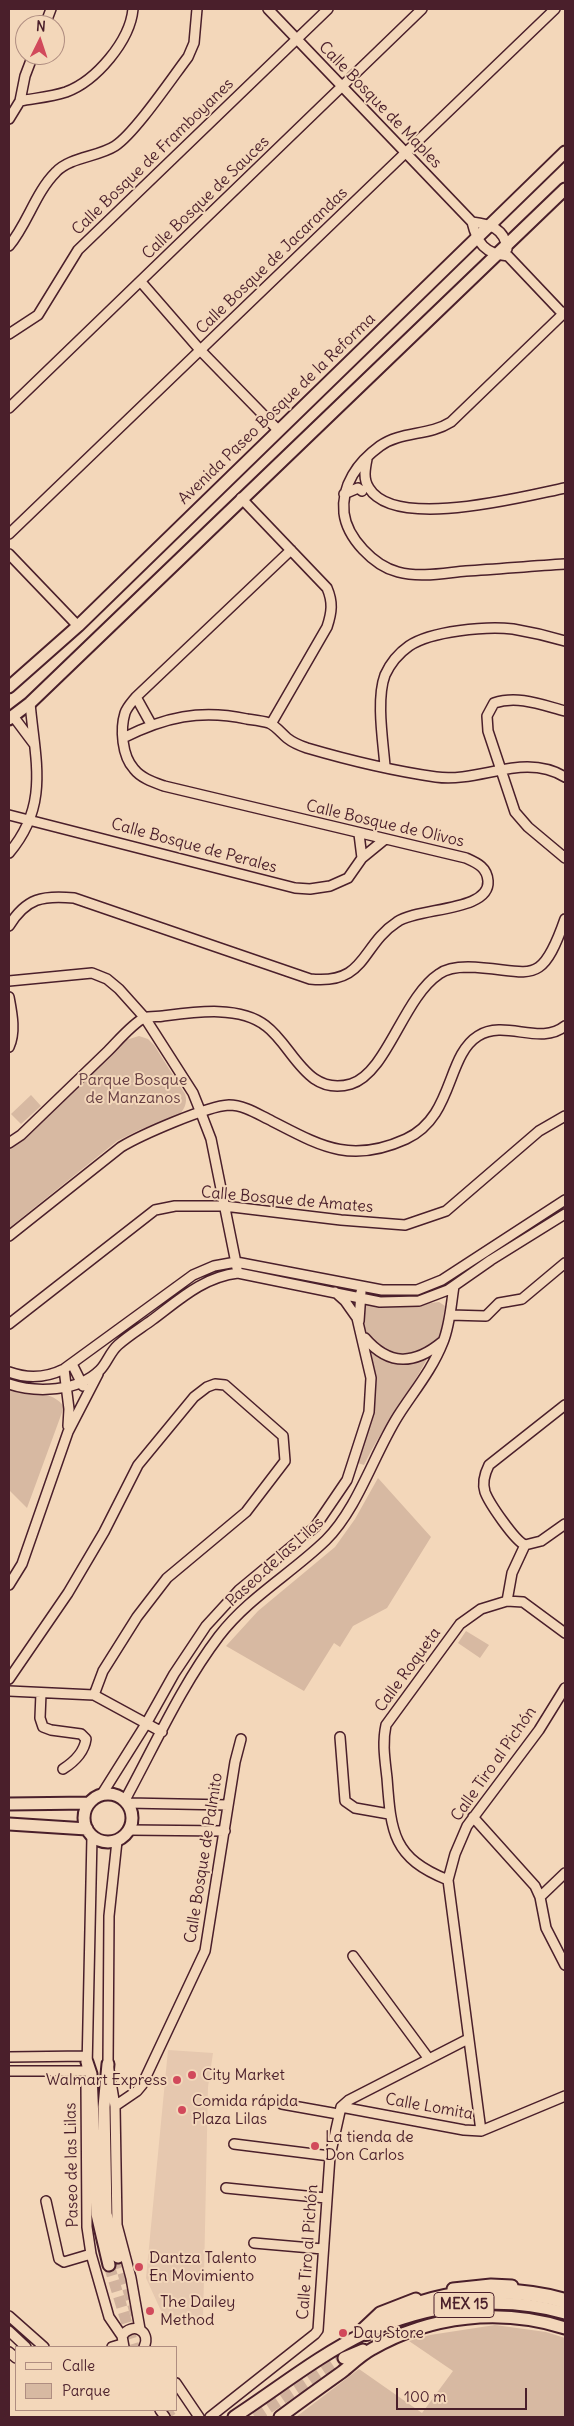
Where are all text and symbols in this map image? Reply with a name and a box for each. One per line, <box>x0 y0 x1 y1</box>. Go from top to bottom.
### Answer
north arrow <box>15 15 65 65</box>
text: N <box>36 17 46 35</box>
street label: Calle Bosque de Maples <box>314 38 446 172</box>
street label: Calle Bosque de Framboyanes <box>68 75 238 239</box>
street label: Calle Bosque de Sauces <box>138 132 274 264</box>
street label: Calle Bosque de Jacarandas <box>192 184 352 338</box>
street label: Avenida Paseo Bosque de la Reforma <box>174 309 380 509</box>
street label: Calle Bosque de Olivos <box>304 796 466 852</box>
street label: Calle Bosque de Perales <box>109 815 279 877</box>
park label: Parque Bosque de Manzanos <box>79 1070 187 1108</box>
street label: Calle Bosque de Amates <box>200 1183 374 1217</box>
street label: Paseo de las Lilas <box>222 1513 328 1611</box>
street label: Calle Roqueta <box>371 1624 445 1716</box>
street label: Calle Tiro al Pichón <box>447 1703 541 1825</box>
street label: Calle Bosque de Palmito <box>181 1771 227 1945</box>
place label: City Market <box>202 2065 285 2085</box>
marker: City Market <box>186 2069 198 2081</box>
place label: Walmart Express <box>46 2070 167 2090</box>
marker: Walmart Express <box>171 2074 183 2086</box>
street label: Calle Lomita <box>384 2090 474 2124</box>
place label: Comida rápida Plaza Lilas <box>192 2091 298 2129</box>
street label: Paseo de las Lilas <box>61 2102 83 2228</box>
marker: Comida rápida Plaza Lilas <box>176 2104 188 2116</box>
place label: La tienda de Don Carlos <box>325 2127 414 2165</box>
marker: La tienda de Don Carlos <box>309 2140 321 2152</box>
street label: Calle Tiro al Pichón <box>294 2184 322 2320</box>
place label: Dantza Talento En Movimiento <box>149 2248 257 2286</box>
marker: Dantza Talento En Movimiento <box>133 2261 145 2273</box>
place label: The Dailey Method <box>160 2292 235 2330</box>
road number: MEX 15 <box>434 2292 494 2318</box>
marker: The Dailey Method <box>144 2305 156 2317</box>
place label: Day Store <box>353 2323 424 2343</box>
marker: Day Store <box>337 2327 349 2339</box>
legend <box>15 2346 178 2411</box>
text: Calle <box>62 2356 95 2375</box>
scale bar <box>399 2378 530 2410</box>
text: Parque <box>62 2381 110 2400</box>
text: 100 m <box>404 2387 446 2406</box>

